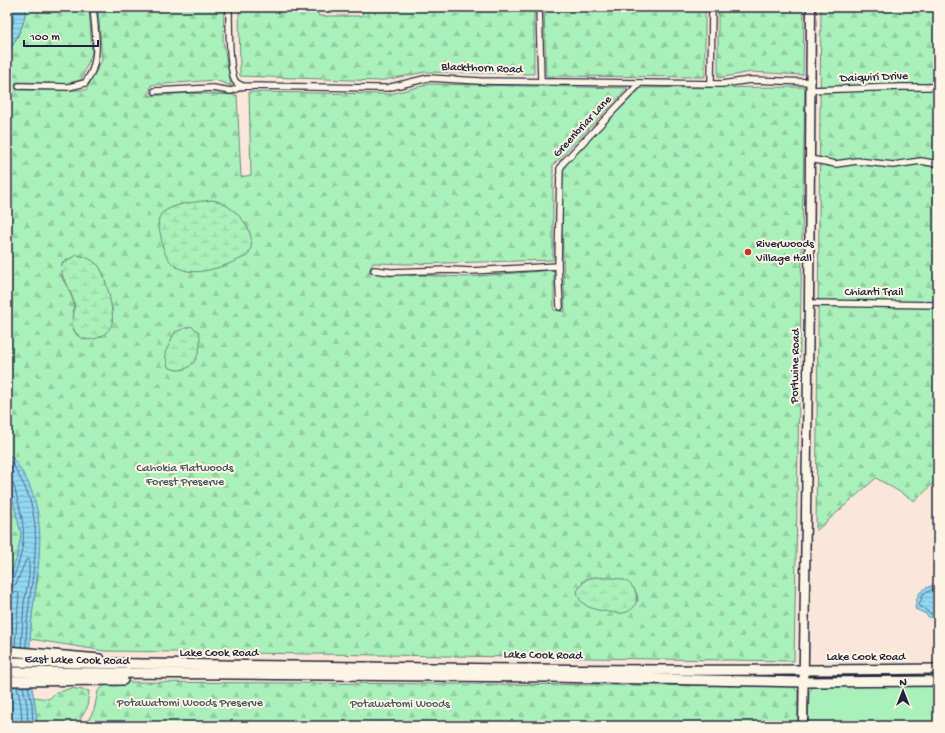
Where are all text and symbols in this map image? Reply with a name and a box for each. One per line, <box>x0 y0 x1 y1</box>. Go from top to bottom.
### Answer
scale bar <box>24 22 98 48</box>
text: 100 m <box>29 31 60 45</box>
street label: Blackthorn Road <box>440 61 524 77</box>
street label: Daiquiri Drive <box>839 70 909 86</box>
street label: Greenbriar Lane <box>551 92 616 161</box>
place label: Riverwoods Village Hall <box>755 238 814 266</box>
marker: Riverwoods Village Hall <box>743 247 753 257</box>
street label: Chianti Trail <box>844 286 904 300</box>
street label: Portwine Road <box>788 327 804 405</box>
park label: Cahokia Flatwoods Forest Preserve <box>137 462 234 490</box>
street label: Lake Cook Road <box>180 647 259 661</box>
street label: Lake Cook Road <box>503 648 583 664</box>
street label: Lake Cook Road <box>827 651 906 665</box>
street label: East Lake Cook Road <box>24 653 131 669</box>
north arrow <box>883 671 923 711</box>
text: N <box>899 677 907 689</box>
park label: Potawatomi Woods Preserve <box>116 697 264 711</box>
park label: Potawatomi Woods <box>349 698 450 712</box>

